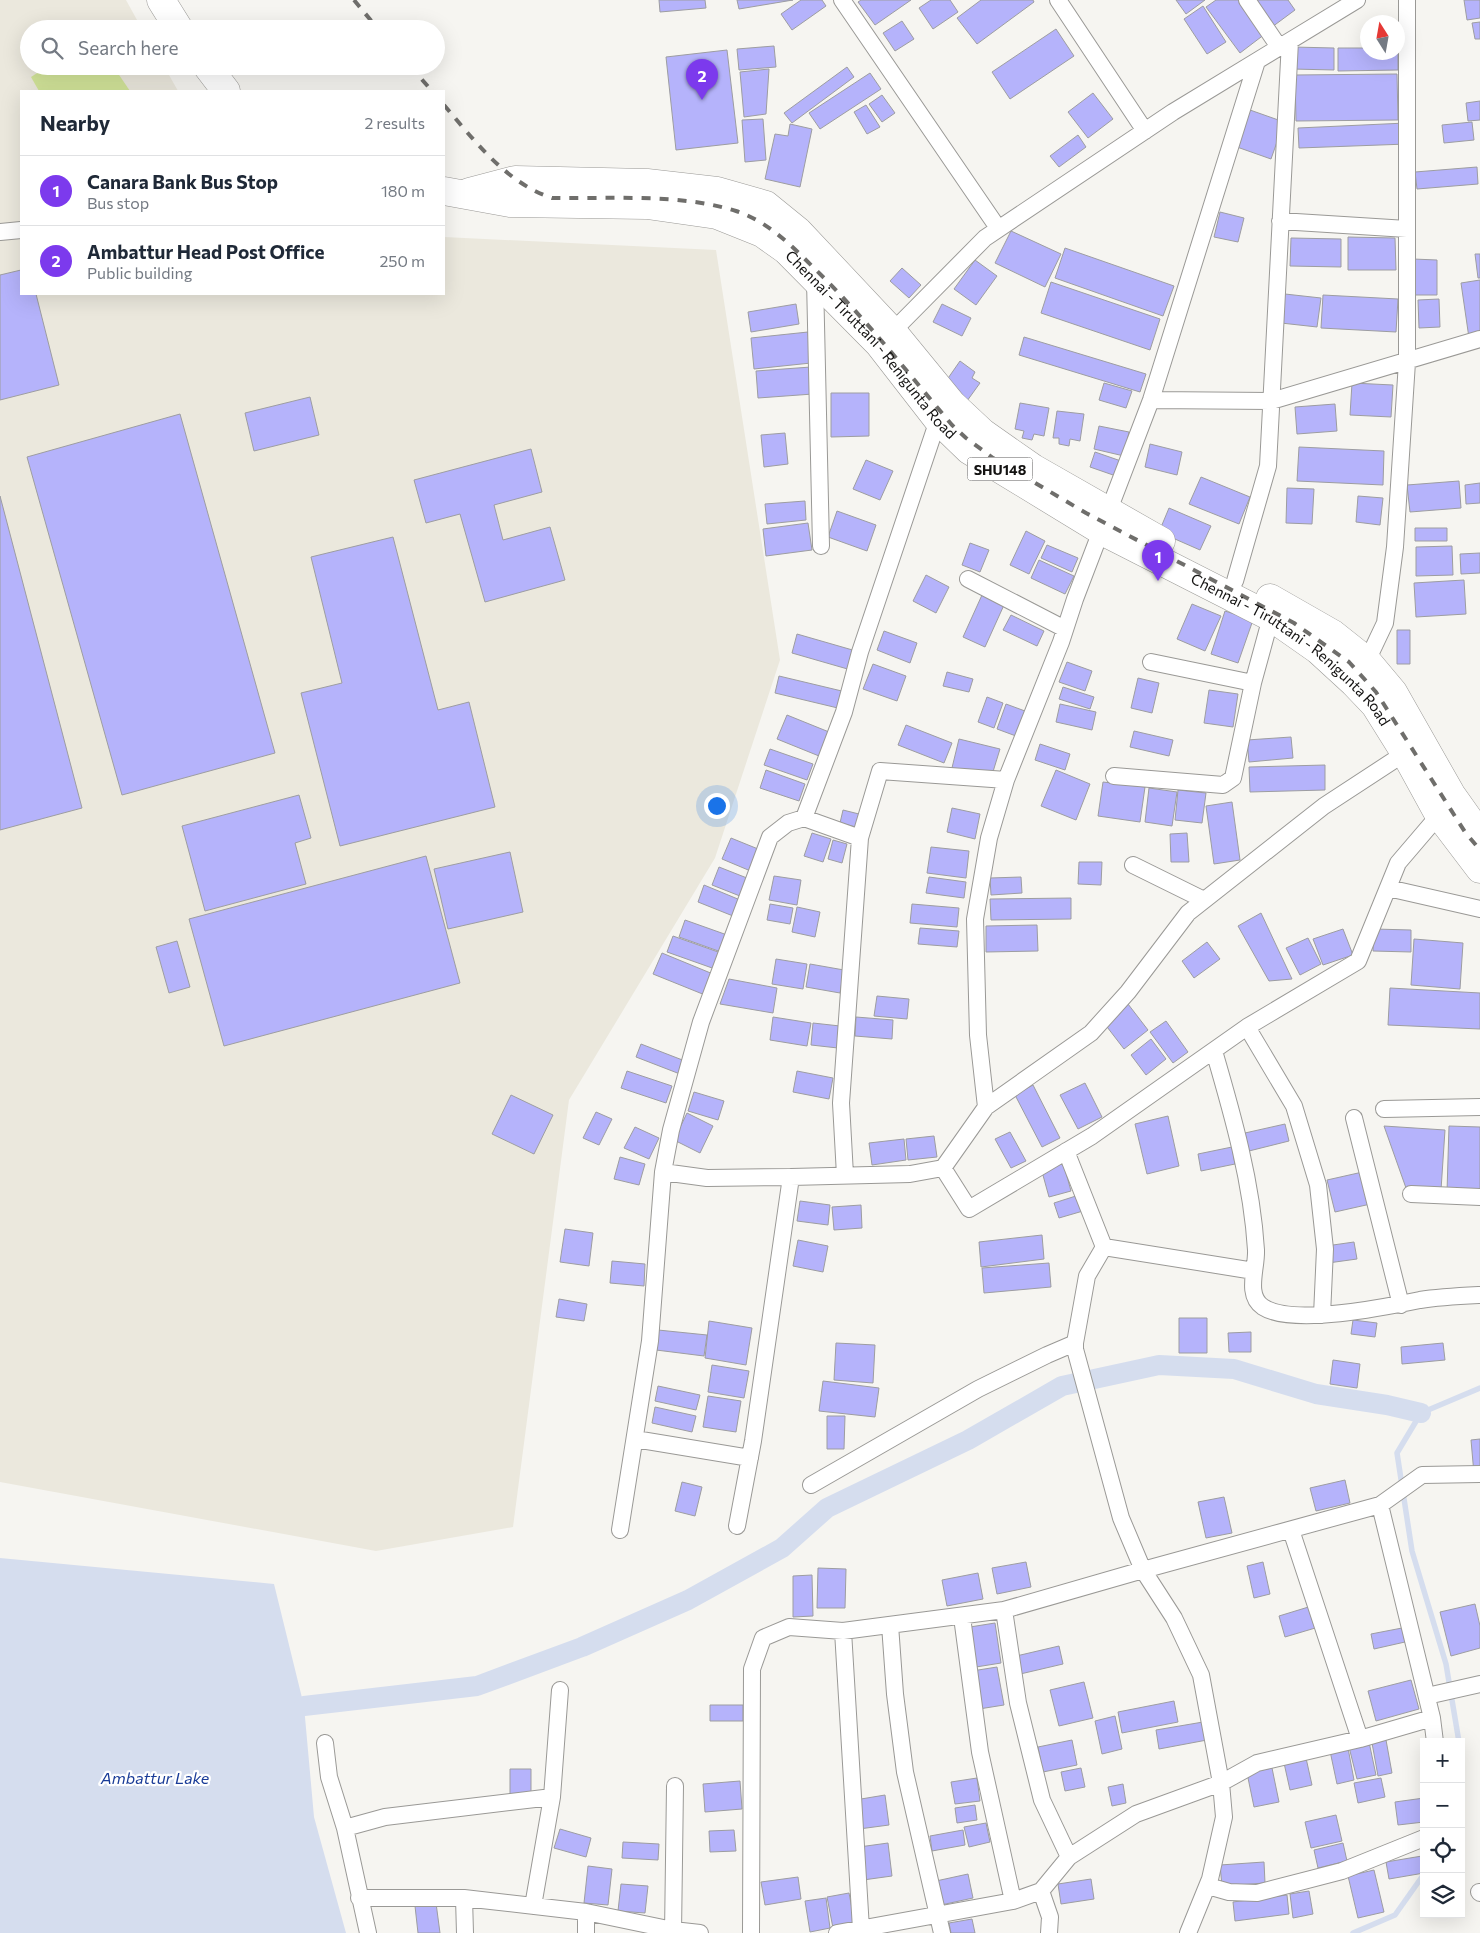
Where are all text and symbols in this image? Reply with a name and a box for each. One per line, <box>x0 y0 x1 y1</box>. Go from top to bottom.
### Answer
north arrow <box>1360 15 1405 60</box>
search box <box>20 20 445 75</box>
icon: search <box>38 34 66 62</box>
text: Search here <box>78 36 178 59</box>
pin: 2 <box>686 59 718 100</box>
text: Nearby <box>40 110 110 135</box>
text: 2 results <box>364 113 425 132</box>
text: Canara Bank Bus Stop <box>87 170 278 193</box>
text: 1 <box>52 181 60 200</box>
text: 180 m <box>381 181 425 200</box>
text: Bus stop <box>87 193 149 212</box>
text: Ambattur Head Post Office <box>87 240 325 263</box>
street label: Chennai - Tiruttani - Renigunta Road <box>782 246 961 442</box>
text: 2 <box>51 251 61 270</box>
text: 250 m <box>379 251 425 270</box>
text: Public building <box>87 263 192 282</box>
road number: SHU148 <box>968 458 1032 480</box>
pin: 1 <box>1142 540 1174 581</box>
street label: Chennai - Tiruttani - Renigunta Road <box>1188 569 1395 729</box>
your location <box>704 793 730 819</box>
map controls <box>1420 1738 1465 1918</box>
button: + <box>1420 1738 1465 1783</box>
water label: Ambattur Lake <box>100 1768 210 1787</box>
button: − <box>1420 1783 1465 1828</box>
button: locate <box>1420 1828 1465 1873</box>
button: layers <box>1420 1873 1465 1918</box>

